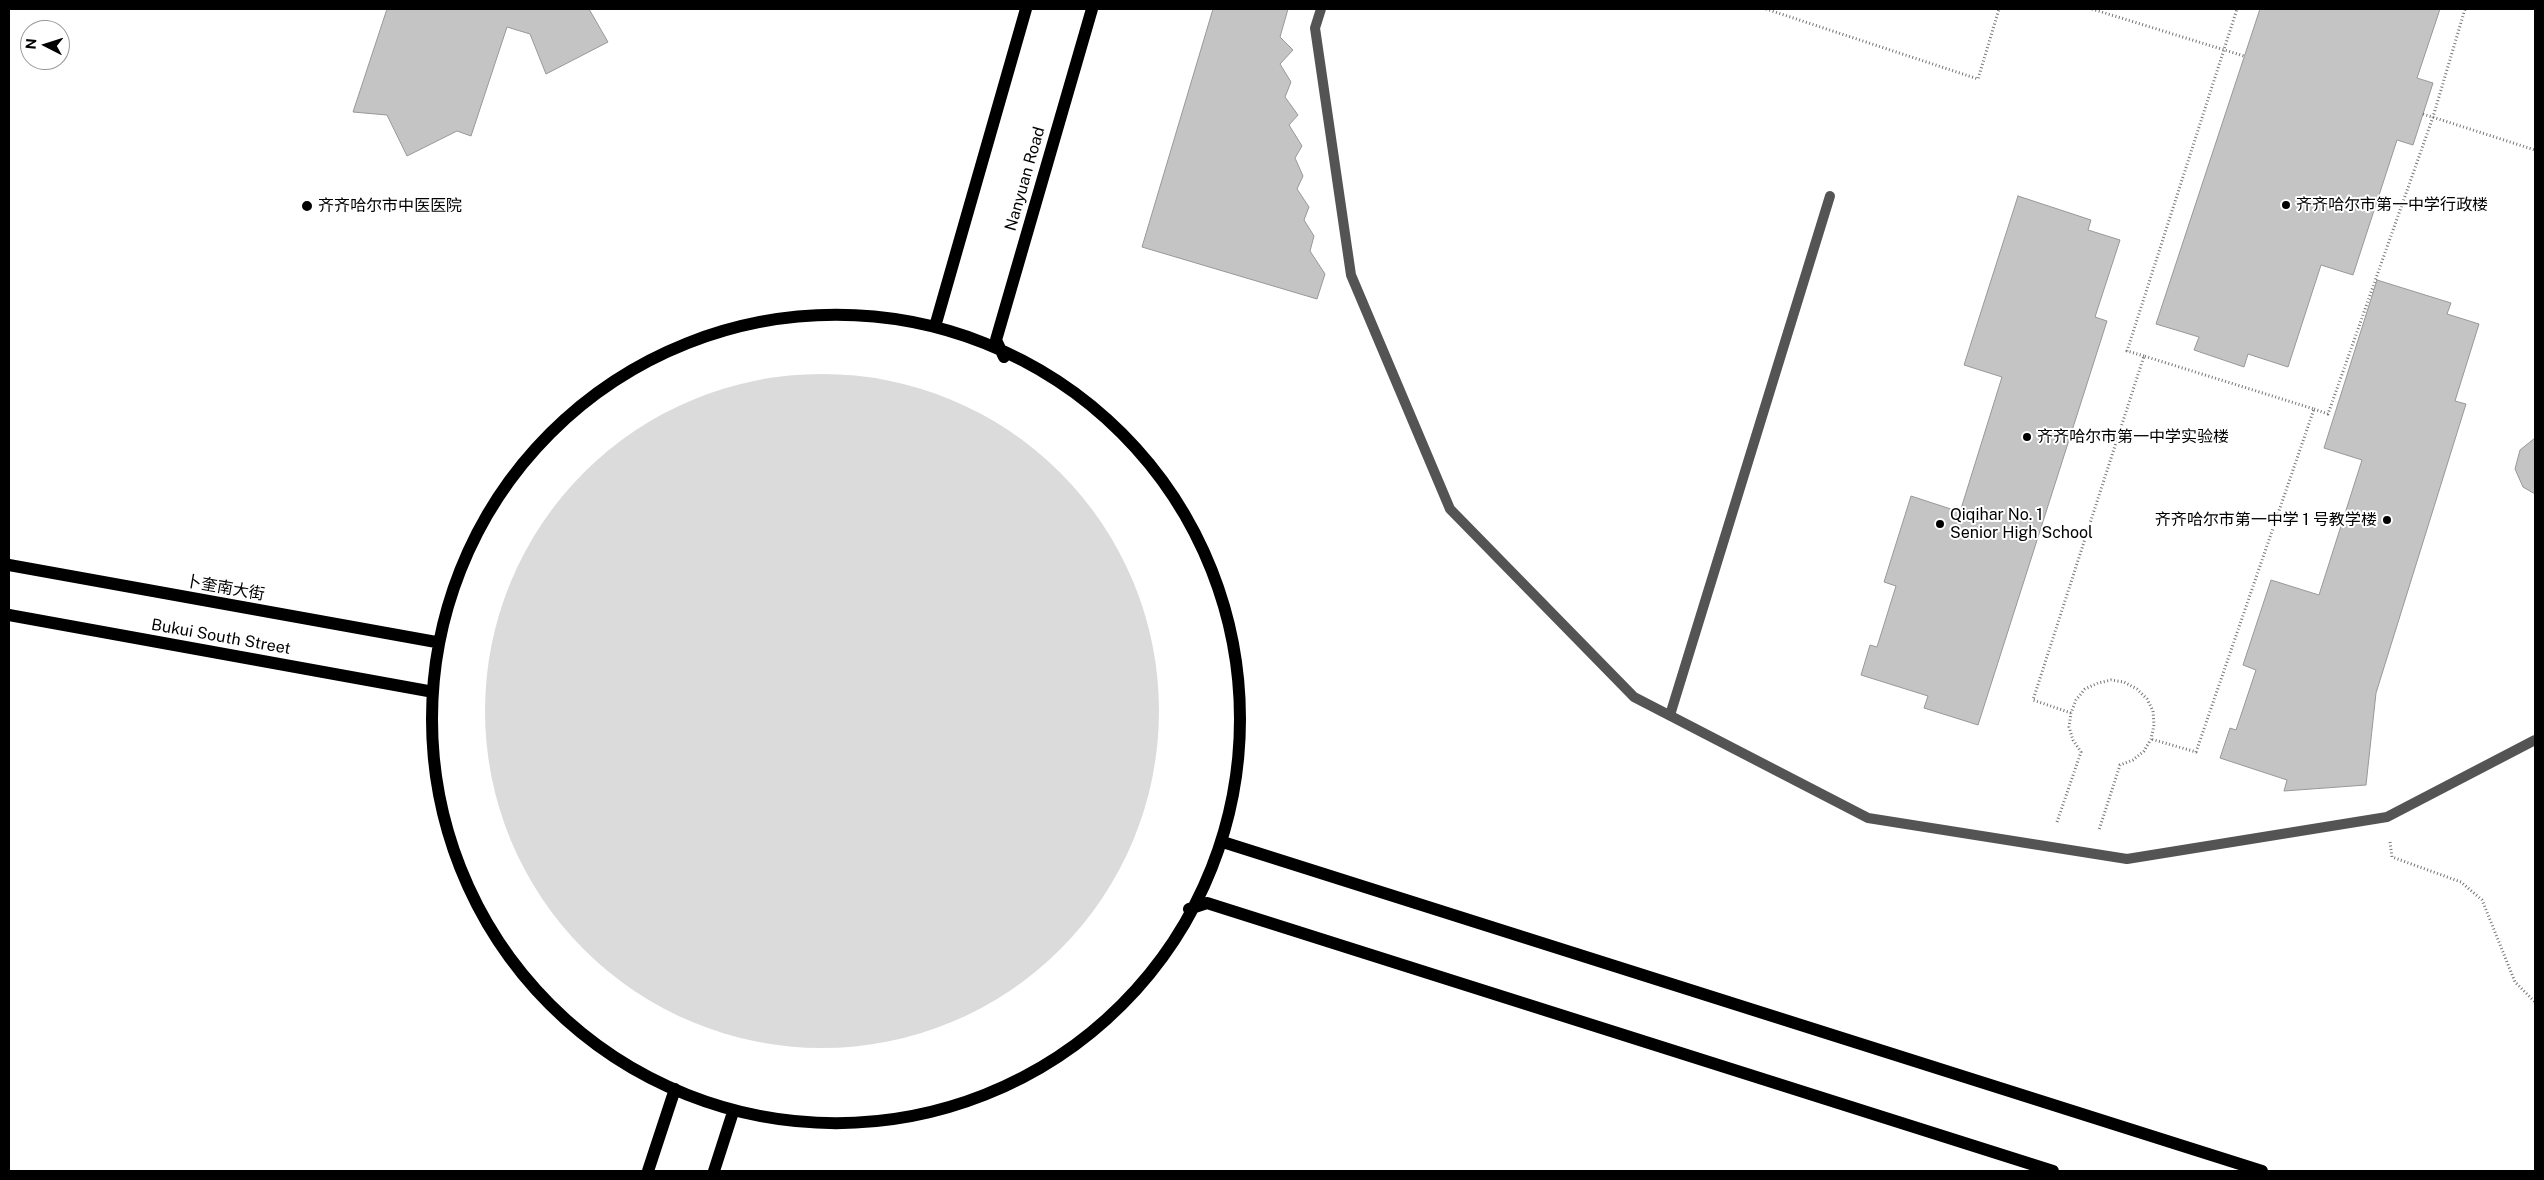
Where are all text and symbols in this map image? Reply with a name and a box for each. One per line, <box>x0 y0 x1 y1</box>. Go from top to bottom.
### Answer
north arrow <box>20 20 70 70</box>
text: N <box>23 38 39 50</box>
street label: Nanyuan Road <box>1001 125 1049 233</box>
place label: 齐齐哈尔市第一中学行政楼 <box>2296 195 2488 215</box>
place label: 齐齐哈尔市中医医院 <box>318 196 462 216</box>
marker: 齐齐哈尔市中医医院 <box>300 199 314 213</box>
marker: 齐齐哈尔市第一中学行政楼 <box>2280 199 2292 211</box>
place label: 齐齐哈尔市第一中学实验楼 <box>2037 427 2229 447</box>
marker: 齐齐哈尔市第一中学实验楼 <box>2021 431 2033 443</box>
place label: Qiqihar No. 1 Senior High School <box>1950 505 2093 543</box>
place label: 齐齐哈尔市第一中学 1 号教学楼 <box>2155 510 2377 530</box>
marker: 齐齐哈尔市第一中学 1 号教学楼 <box>2381 514 2393 526</box>
marker: Qiqihar No. 1 Senior High School <box>1934 518 1946 530</box>
street label: 卜奎南大街 <box>184 572 266 604</box>
street label: Bukui South Street <box>150 615 292 659</box>

